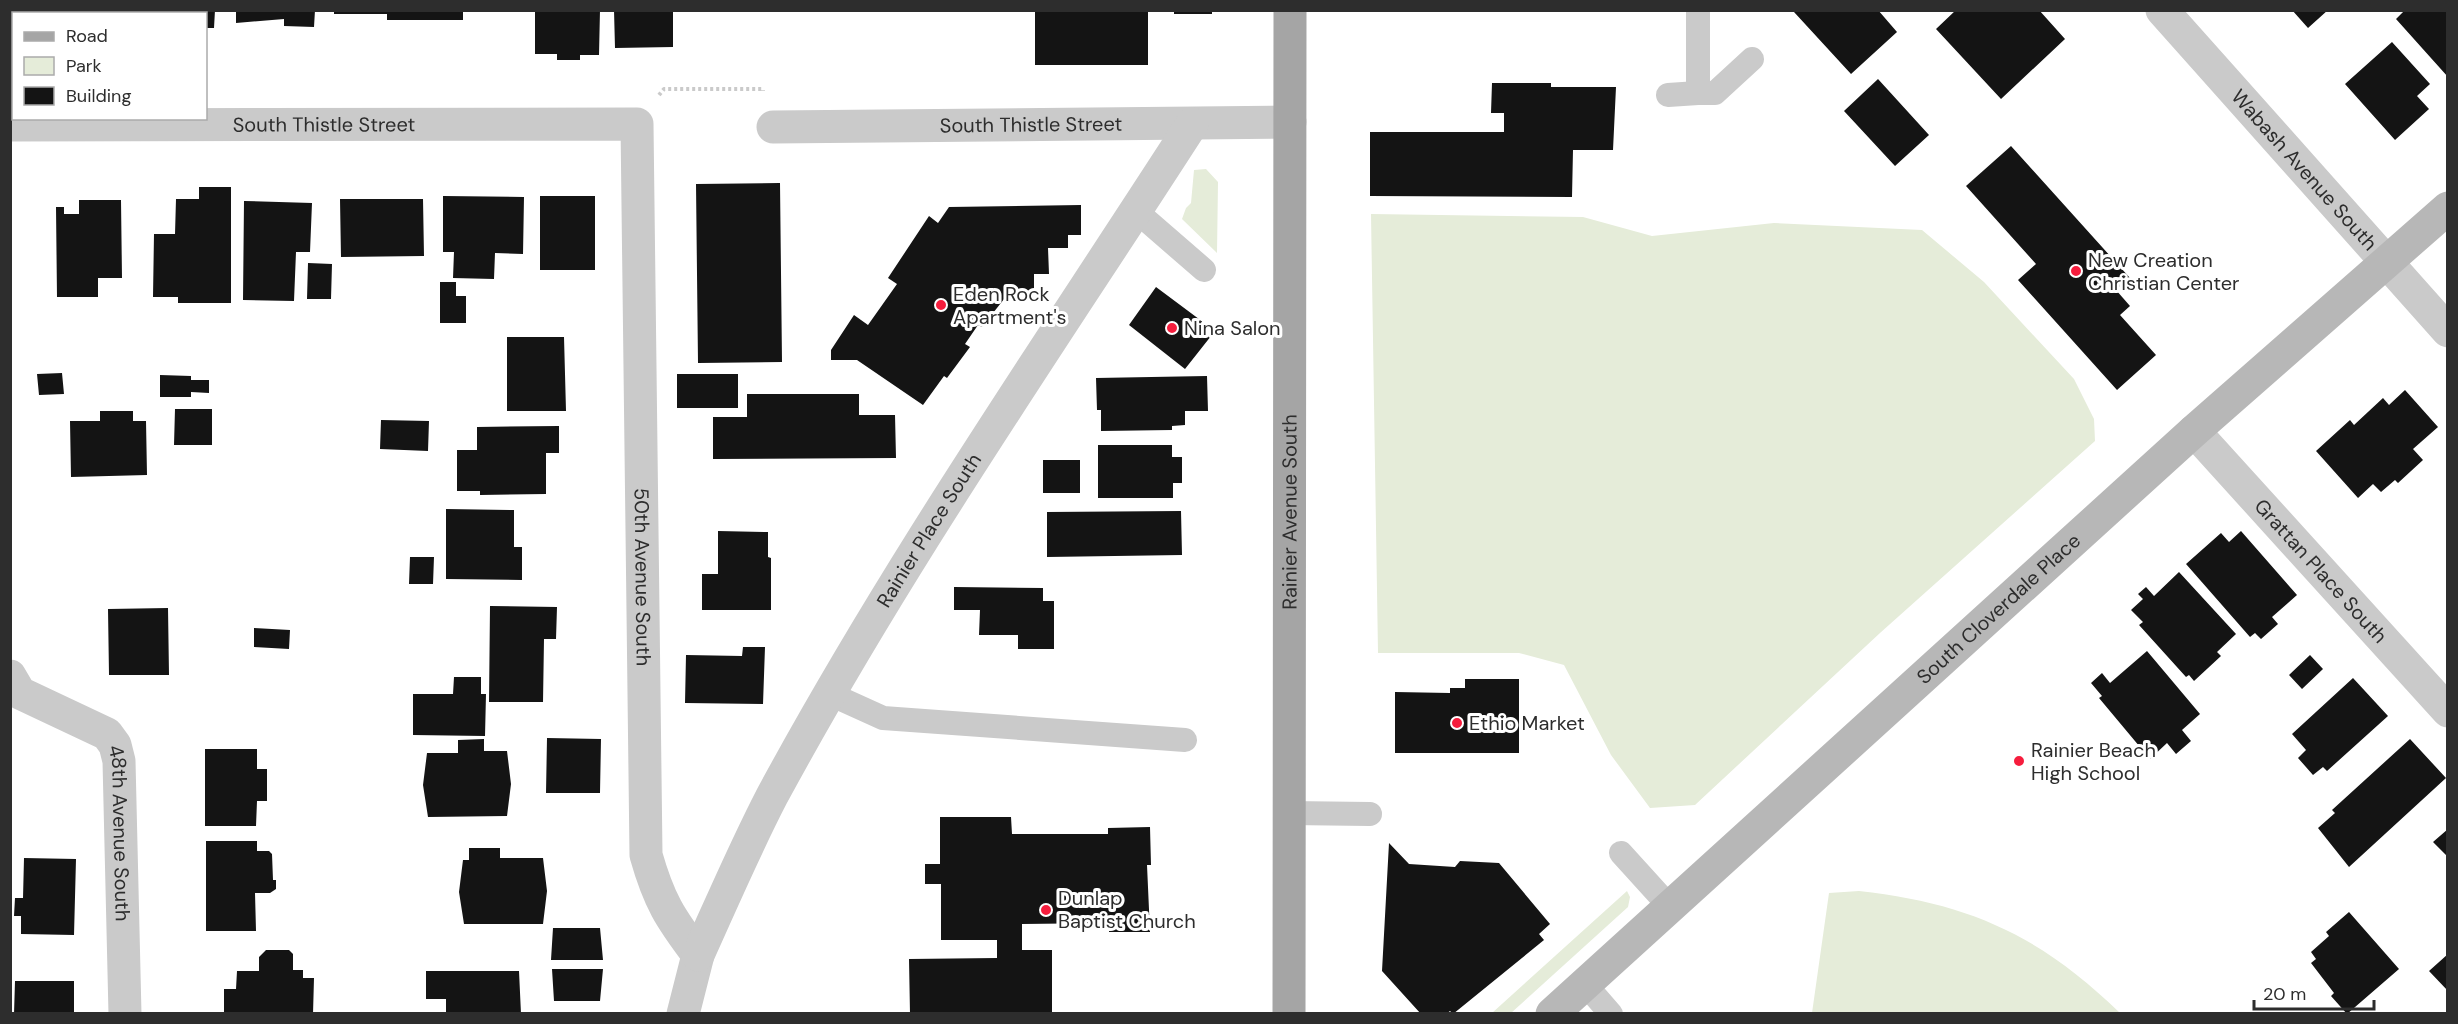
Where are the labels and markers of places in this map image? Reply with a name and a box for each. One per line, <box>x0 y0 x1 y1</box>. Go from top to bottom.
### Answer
place label: New Creation Christian Center <box>2088 247 2239 296</box>
marker: New Creation Christian Center <box>2069 264 2083 278</box>
place label: Eden Rock Apartment's <box>953 281 1067 330</box>
marker: Eden Rock Apartment's <box>934 298 948 312</box>
place label: Nina Salon <box>1184 315 1281 341</box>
marker: Nina Salon <box>1165 321 1179 335</box>
place label: Ethio Market <box>1469 710 1585 736</box>
marker: Ethio Market <box>1450 716 1464 730</box>
place label: Rainier Beach High School <box>2031 737 2156 786</box>
marker: Rainier Beach High School <box>2012 754 2026 768</box>
place label: Dunlap Baptist Church <box>1058 885 1196 934</box>
marker: Dunlap Baptist Church <box>1039 903 1053 917</box>

